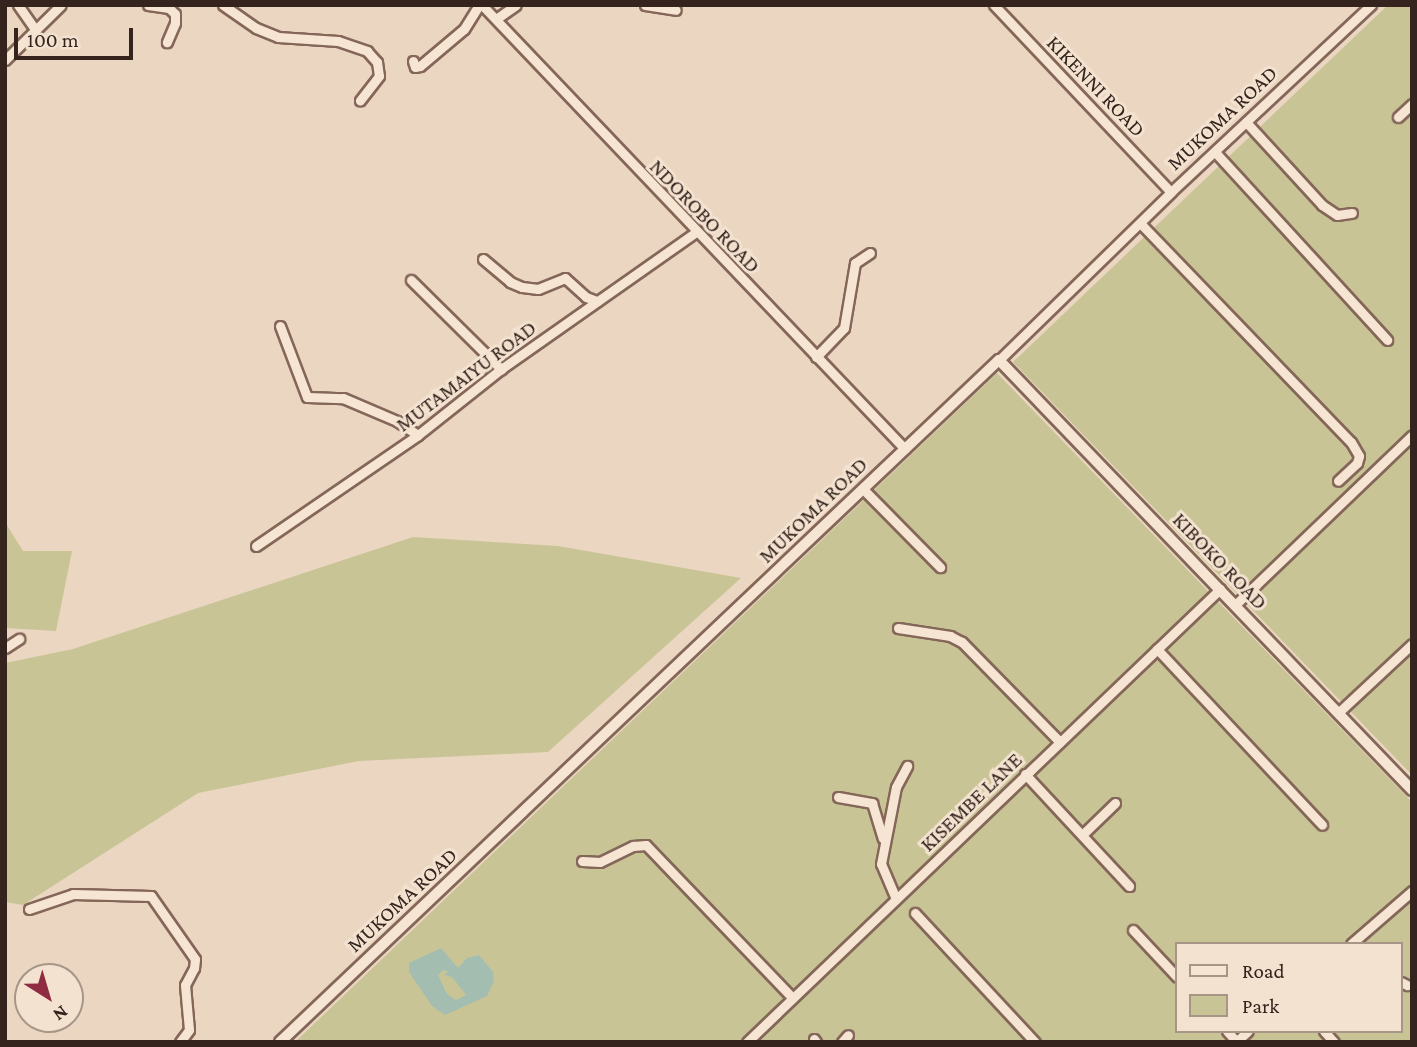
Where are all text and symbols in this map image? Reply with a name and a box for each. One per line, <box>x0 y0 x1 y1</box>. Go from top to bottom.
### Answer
scale bar <box>18 14 136 58</box>
text: 100 m <box>27 28 79 52</box>
street label: KIKENNI ROAD <box>1041 30 1151 142</box>
street label: MUKOMA ROAD <box>1162 61 1282 175</box>
street label: NDOROBO ROAD <box>644 154 766 278</box>
street label: MUTAMAIYU ROAD <box>391 315 541 437</box>
street label: MUKOMA ROAD <box>753 452 873 568</box>
street label: KIBOKO ROAD <box>1167 507 1273 615</box>
street label: KISEMBE LANE <box>915 747 1027 857</box>
street label: MUKOMA ROAD <box>342 843 462 957</box>
legend <box>1176 942 1403 1033</box>
text: Road <box>1242 959 1285 983</box>
north arrow <box>14 963 84 1033</box>
text: Park <box>1242 994 1279 1018</box>
text: N <box>49 1001 72 1026</box>

